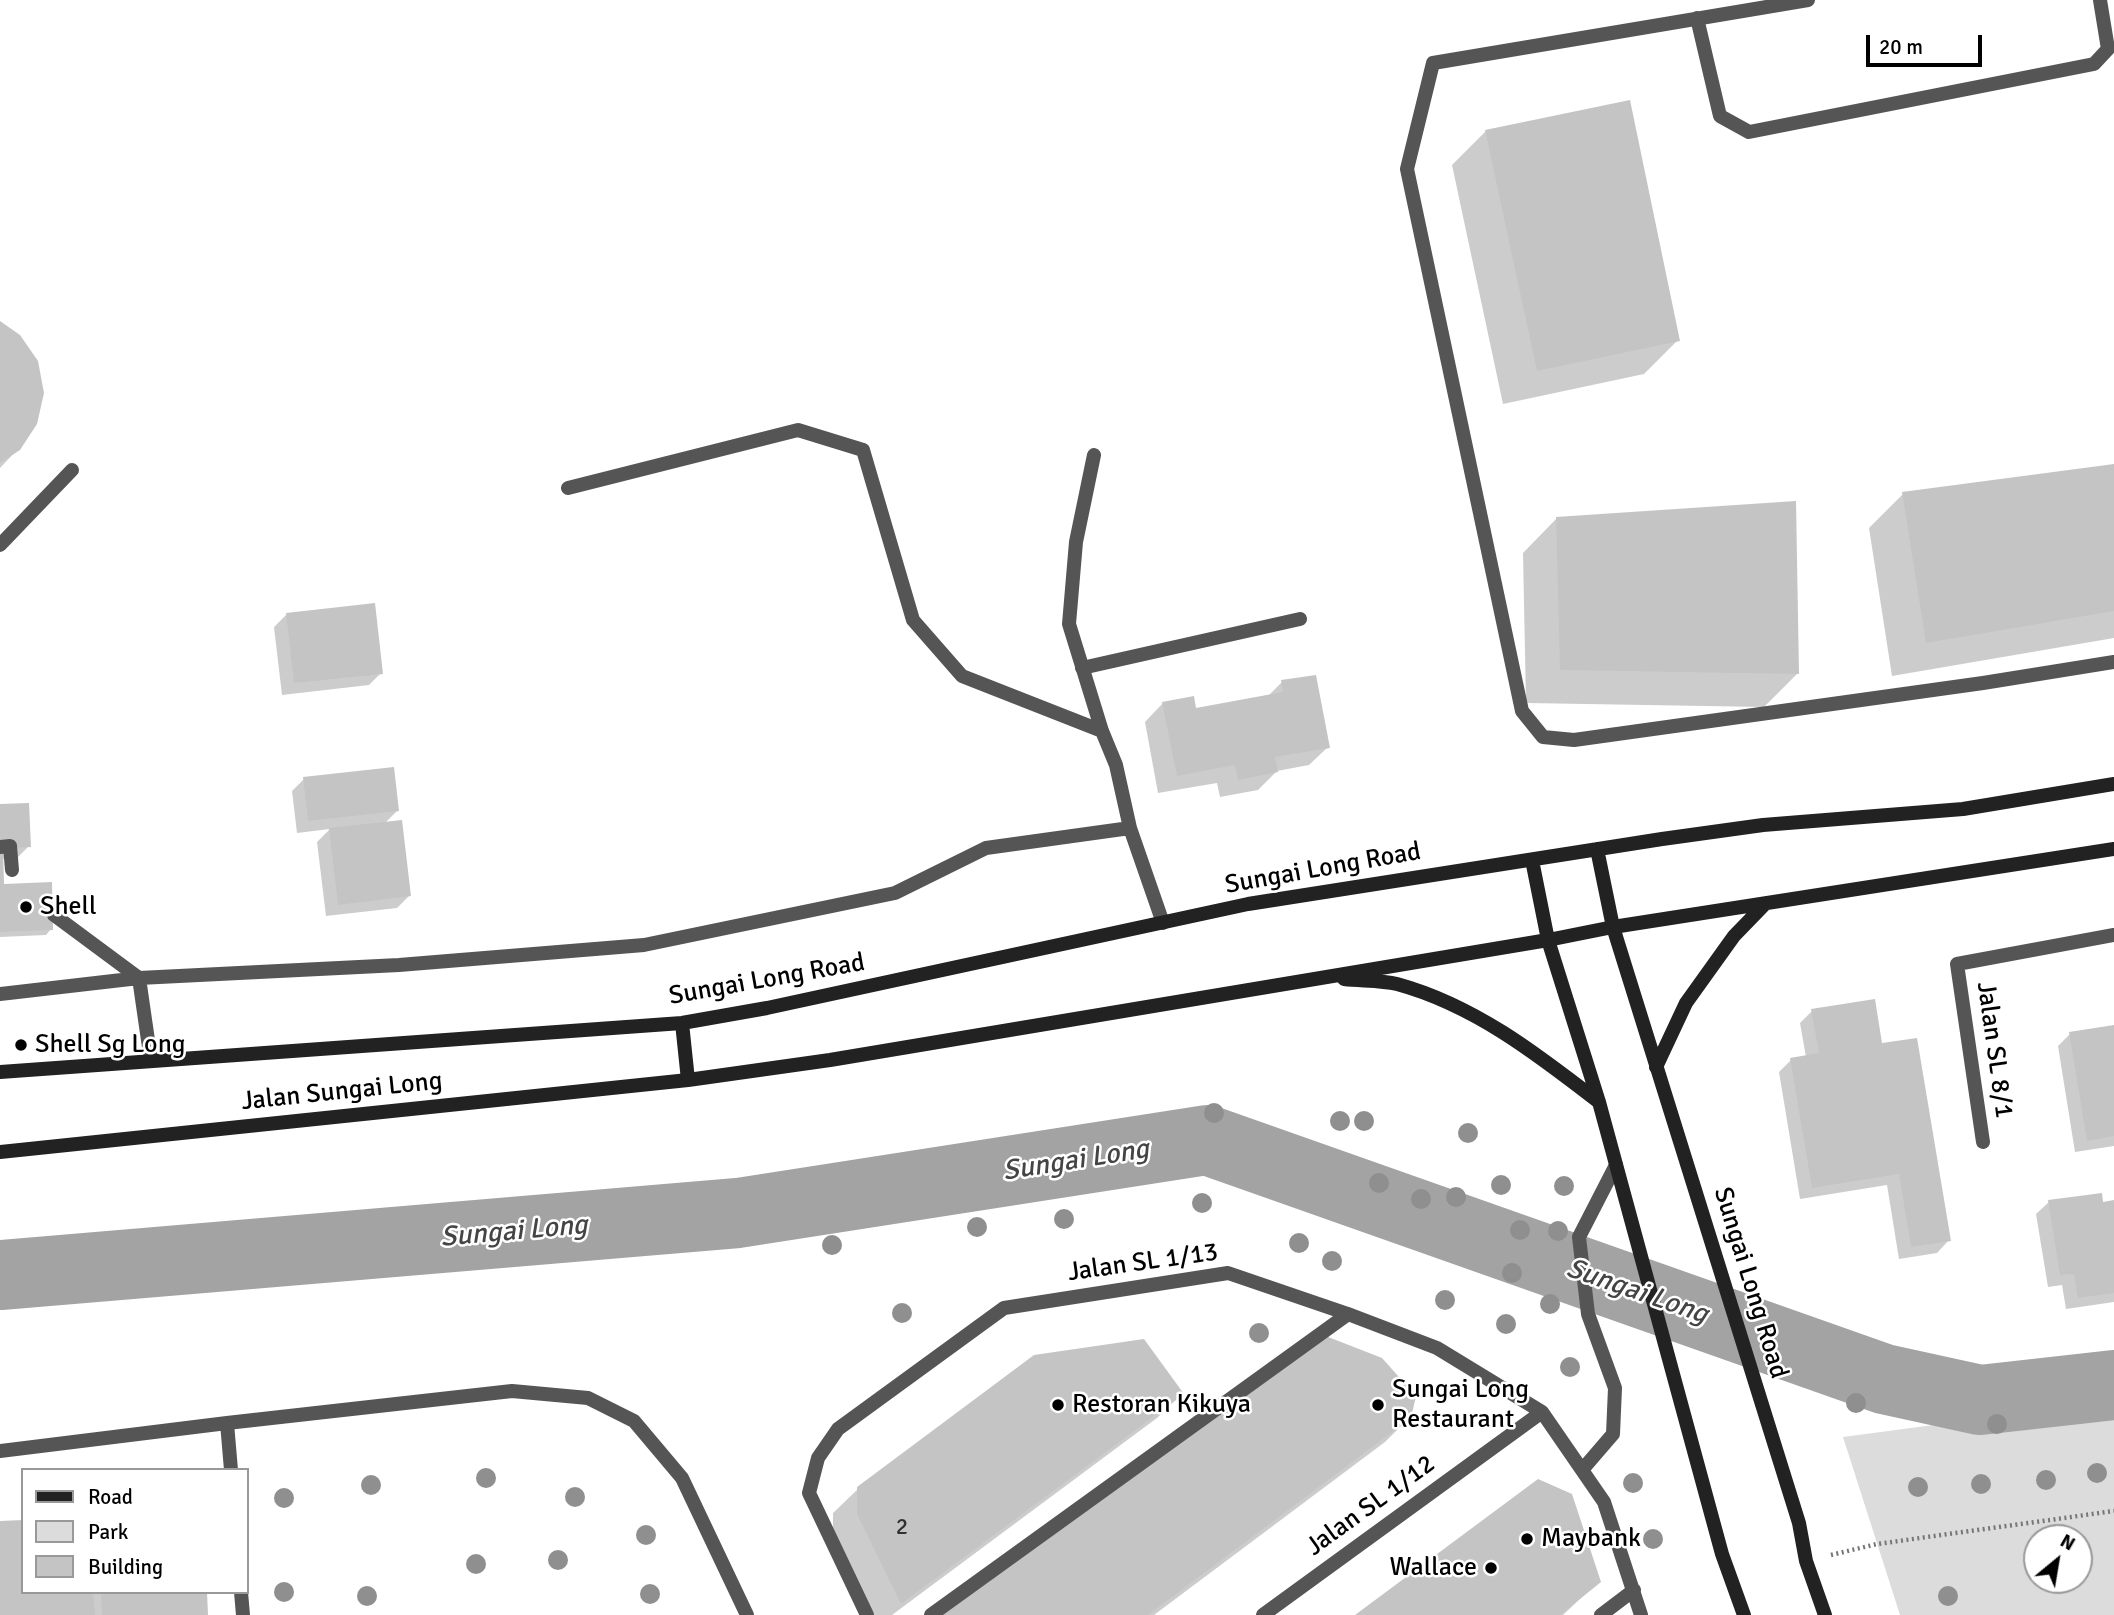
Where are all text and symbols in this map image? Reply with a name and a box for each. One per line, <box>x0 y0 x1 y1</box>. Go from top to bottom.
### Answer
scale bar <box>1869 21 1984 65</box>
text: 20 m <box>1879 34 1923 60</box>
street label: Sungai Long Road <box>1223 836 1423 902</box>
place label: Shell <box>40 891 97 923</box>
marker: Shell <box>18 899 34 915</box>
street label: Sungai Long Road <box>667 947 867 1013</box>
street label: Jalan SL 8/1 <box>1969 980 2019 1120</box>
place label: Shell Sg Long <box>35 1029 186 1061</box>
marker: Shell Sg Long <box>13 1037 29 1053</box>
street label: Jalan Sungai Long <box>240 1066 444 1118</box>
water label: Sungai Long <box>1001 1133 1151 1189</box>
street label: Sungai Long Road <box>1706 1184 1794 1382</box>
water label: Sungai Long <box>439 1209 589 1255</box>
street label: Jalan SL 1/13 <box>1066 1237 1220 1289</box>
water label: Sungai Long <box>1562 1252 1712 1332</box>
place label: Sungai Long Restaurant <box>1392 1374 1529 1436</box>
place label: Restoran Kikuya <box>1072 1389 1251 1421</box>
marker: Restoran Kikuya <box>1050 1397 1066 1413</box>
marker: Sungai Long Restaurant <box>1370 1397 1386 1413</box>
street label: Jalan SL 1/12 <box>1301 1449 1441 1563</box>
legend <box>21 1468 248 1594</box>
text: Road <box>88 1484 133 1510</box>
house number: 2 <box>896 1514 908 1542</box>
text: Park <box>88 1519 128 1545</box>
place label: Maybank <box>1541 1523 1641 1555</box>
north arrow <box>2023 1524 2093 1594</box>
text: N <box>2056 1529 2079 1556</box>
marker: Maybank <box>1519 1531 1535 1547</box>
place label: Wallace <box>1389 1552 1477 1584</box>
text: Building <box>88 1554 163 1580</box>
marker: Wallace <box>1483 1560 1499 1576</box>

